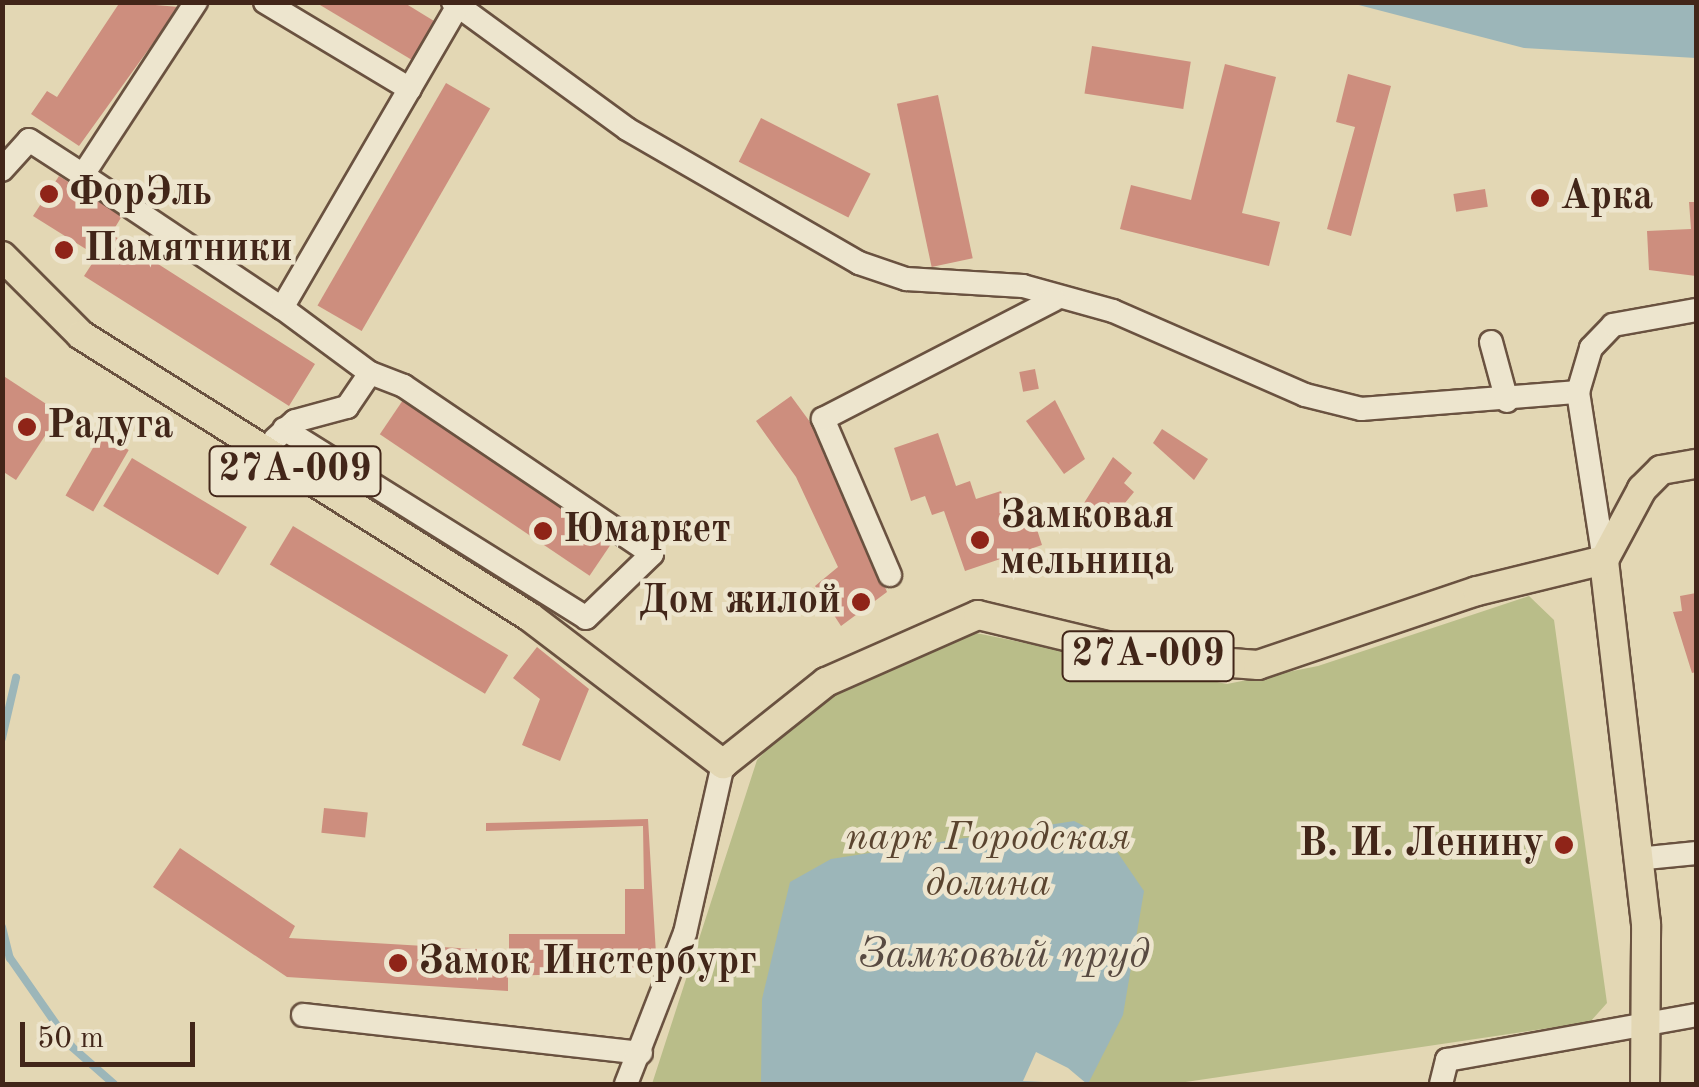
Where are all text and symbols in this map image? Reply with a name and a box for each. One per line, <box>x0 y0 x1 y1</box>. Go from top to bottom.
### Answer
place label: ФорЭль <box>69 170 212 218</box>
place label: Арка <box>1560 174 1653 222</box>
marker: ФорЭль <box>38 183 60 205</box>
marker: Арка <box>1529 187 1551 209</box>
place label: Памятники <box>84 226 293 274</box>
marker: Памятники <box>53 239 75 261</box>
place label: Радуга <box>47 403 174 451</box>
marker: Радуга <box>16 416 38 438</box>
road number: 27А-009 <box>208 438 382 504</box>
place label: Замковая мельница <box>1000 493 1174 587</box>
place label: Юмаркет <box>563 507 731 555</box>
marker: Юмаркет <box>532 520 554 542</box>
marker: Замковая мельница <box>969 529 991 551</box>
place label: Дом жилой <box>639 578 841 626</box>
marker: Дом жилой <box>850 591 872 613</box>
road number: 27А-009 <box>1060 623 1236 689</box>
park label: парк Городская долина <box>845 815 1131 909</box>
place label: В. И. Ленину <box>1299 821 1544 869</box>
marker: В. И. Ленину <box>1553 834 1575 856</box>
water label: Замковый пруд <box>858 931 1150 981</box>
place label: Замок Инстербург <box>418 939 757 987</box>
marker: Замок Инстербург <box>387 952 409 974</box>
scale bar <box>25 1002 200 1064</box>
text: 50 m <box>37 1024 104 1054</box>

